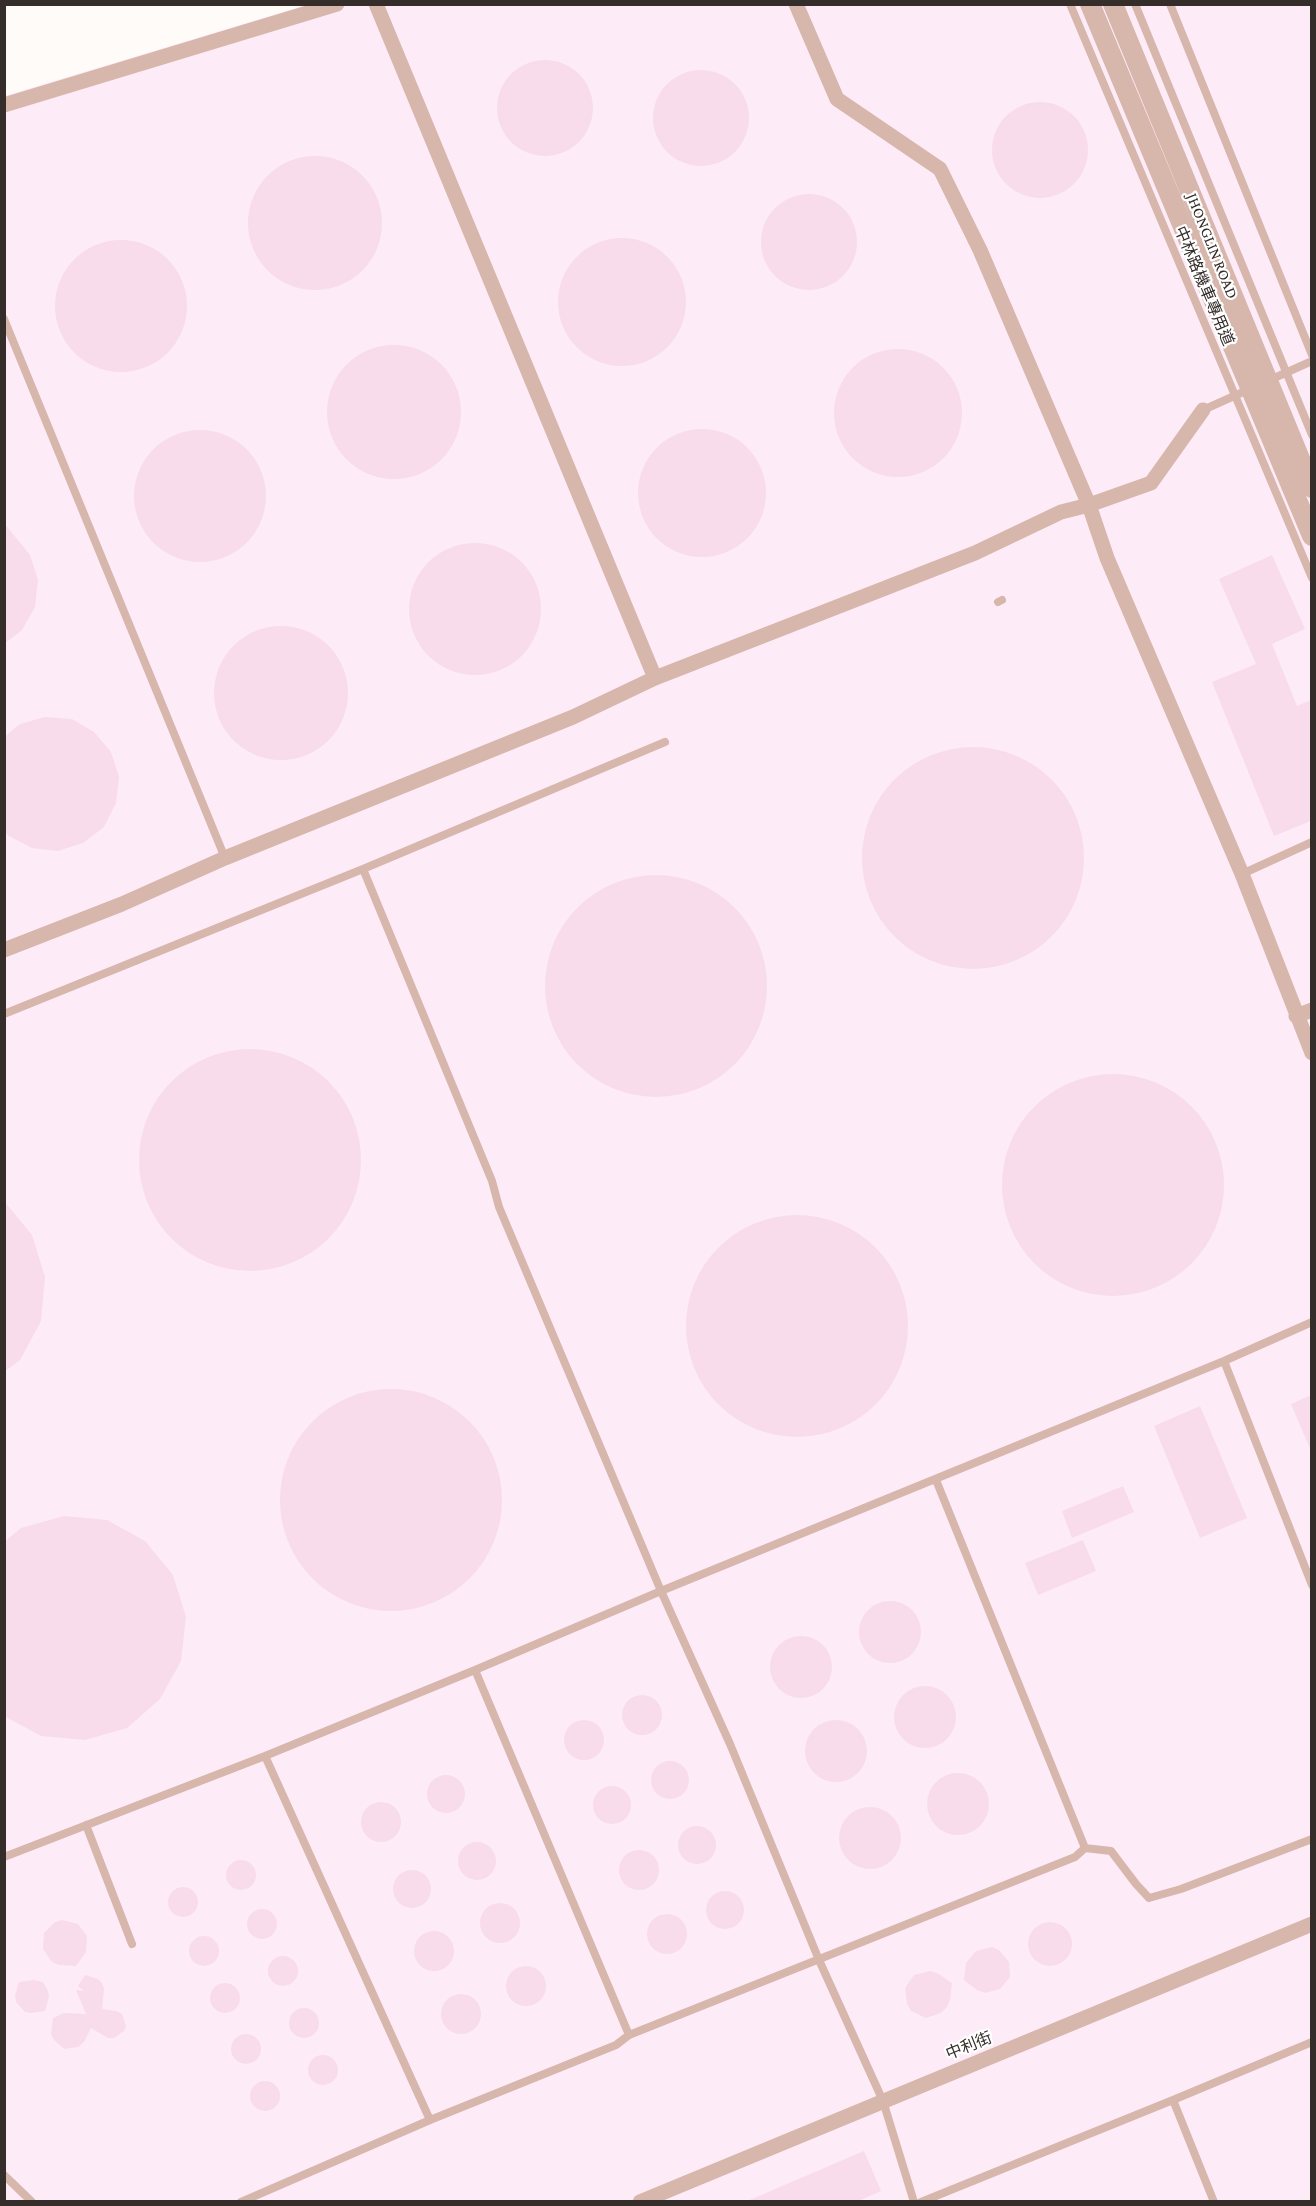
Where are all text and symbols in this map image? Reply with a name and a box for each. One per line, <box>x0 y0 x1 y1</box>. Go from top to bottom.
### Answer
street label: JHONGLIN ROAD <box>1182 190 1242 302</box>
street label: 中林路機車專用道 <box>1170 223 1238 349</box>
street label: 中利街 <box>943 2028 995 2064</box>

